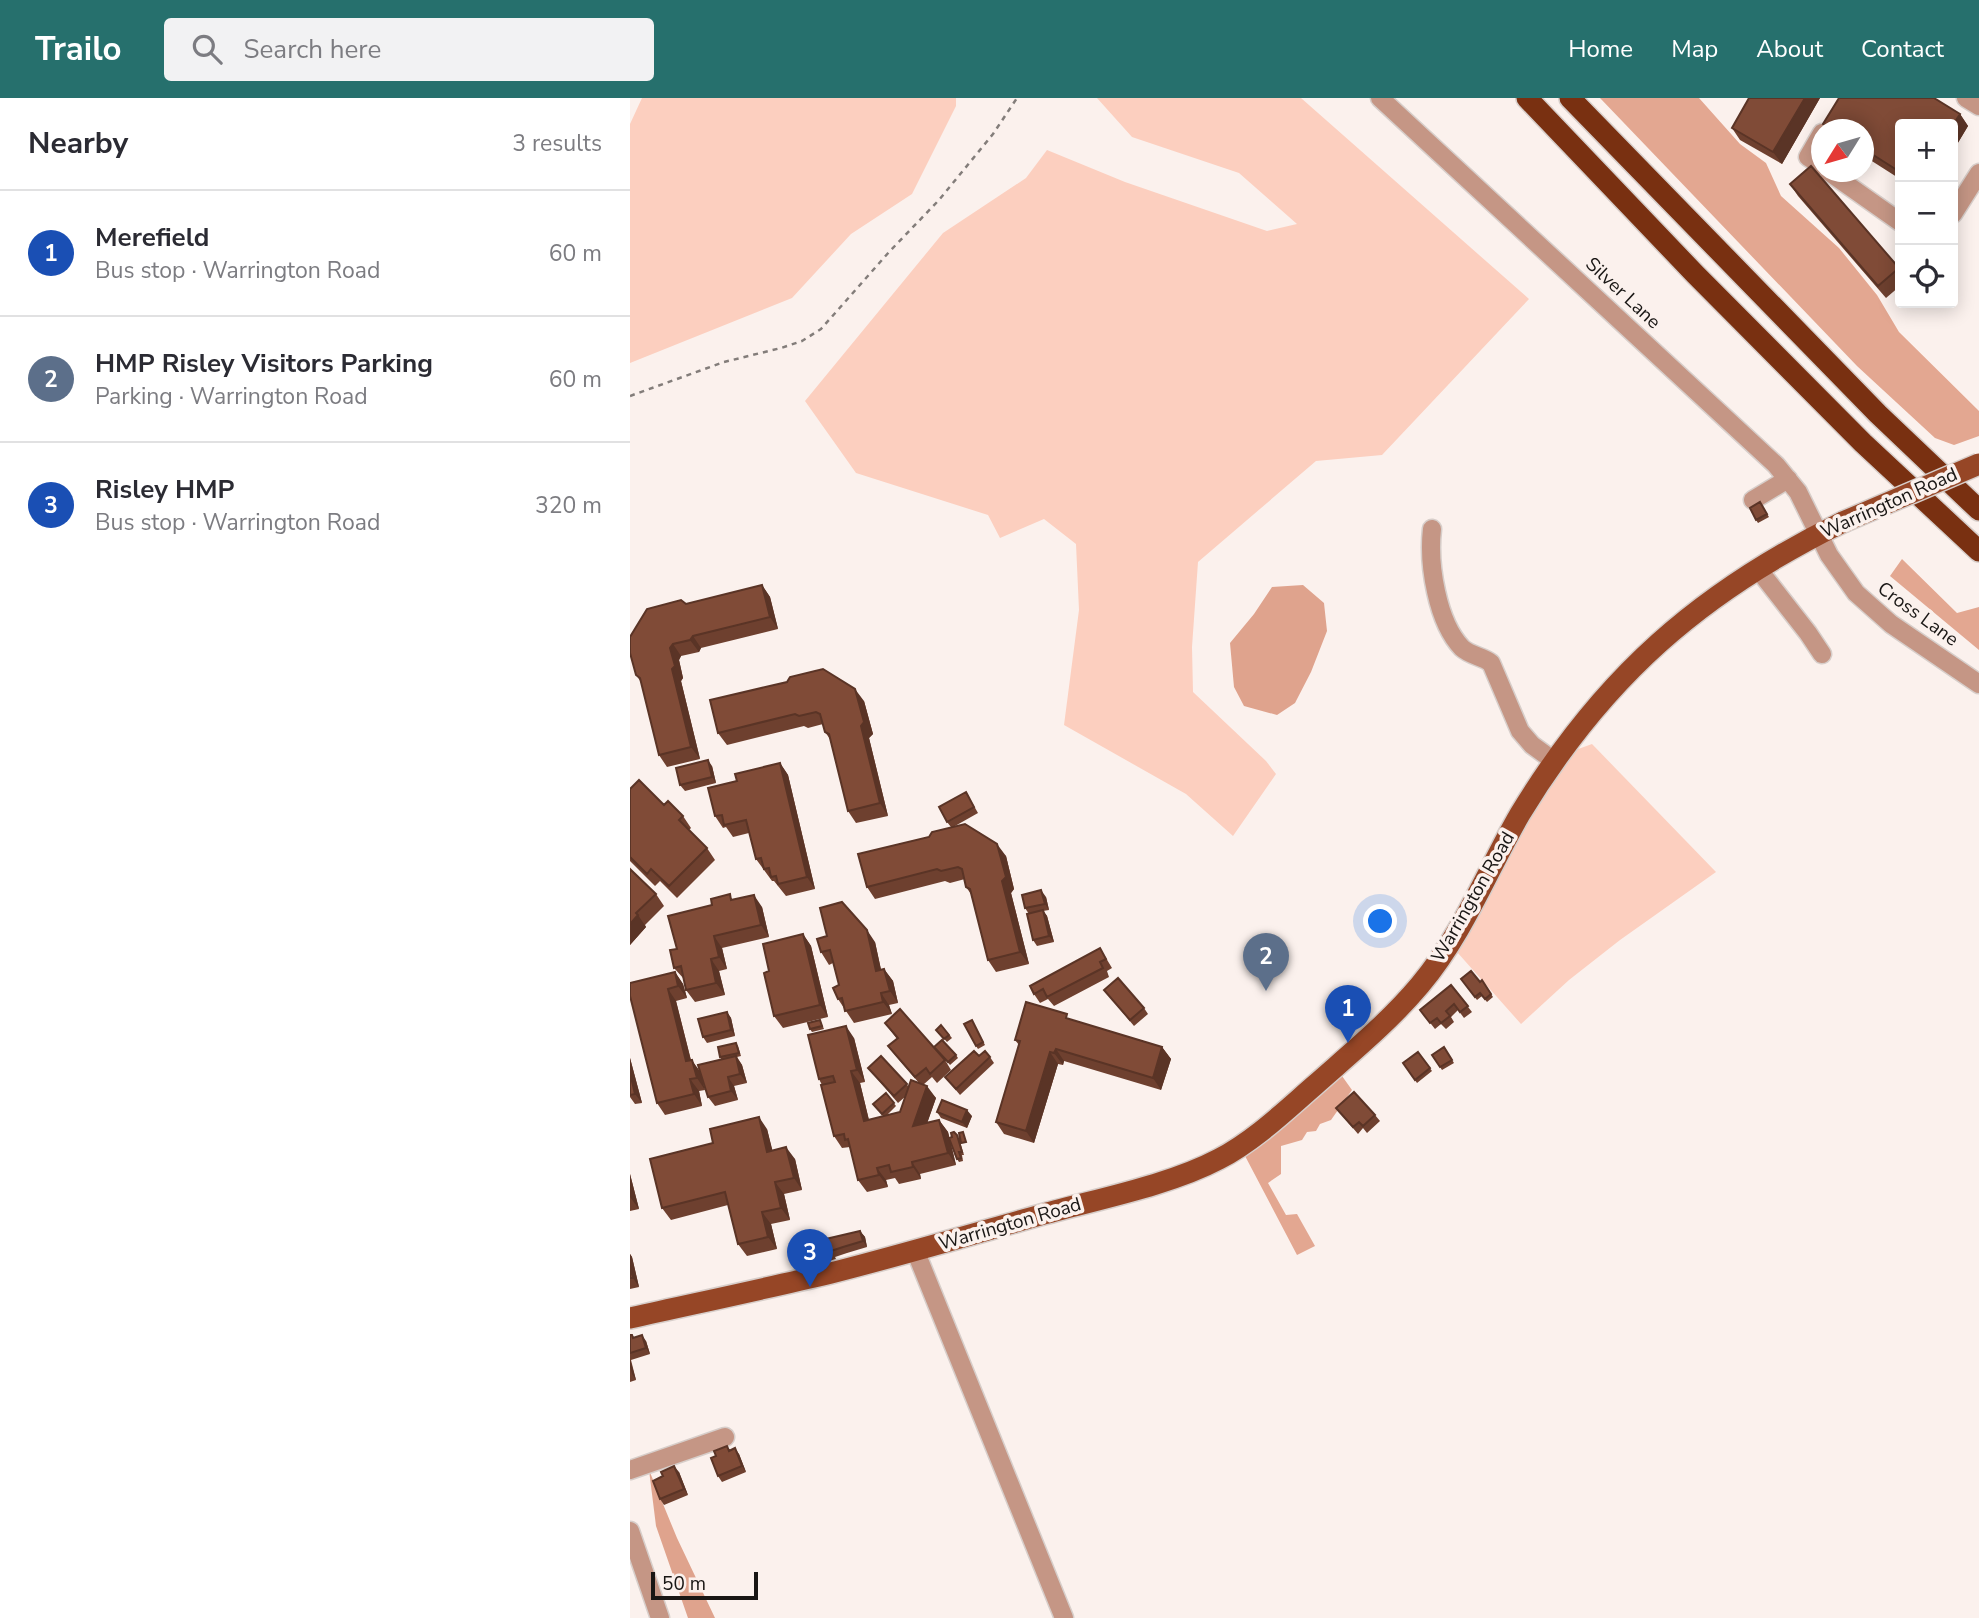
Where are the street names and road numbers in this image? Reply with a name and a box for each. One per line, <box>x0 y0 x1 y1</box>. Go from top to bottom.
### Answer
street label: Silver Lane <box>1580 251 1666 335</box>
street label: Warrington Road <box>1817 461 1961 545</box>
street label: Cross Lane <box>1872 576 1964 652</box>
street label: Warrington Road <box>1425 827 1521 967</box>
street label: Warrington Road <box>936 1191 1084 1257</box>

